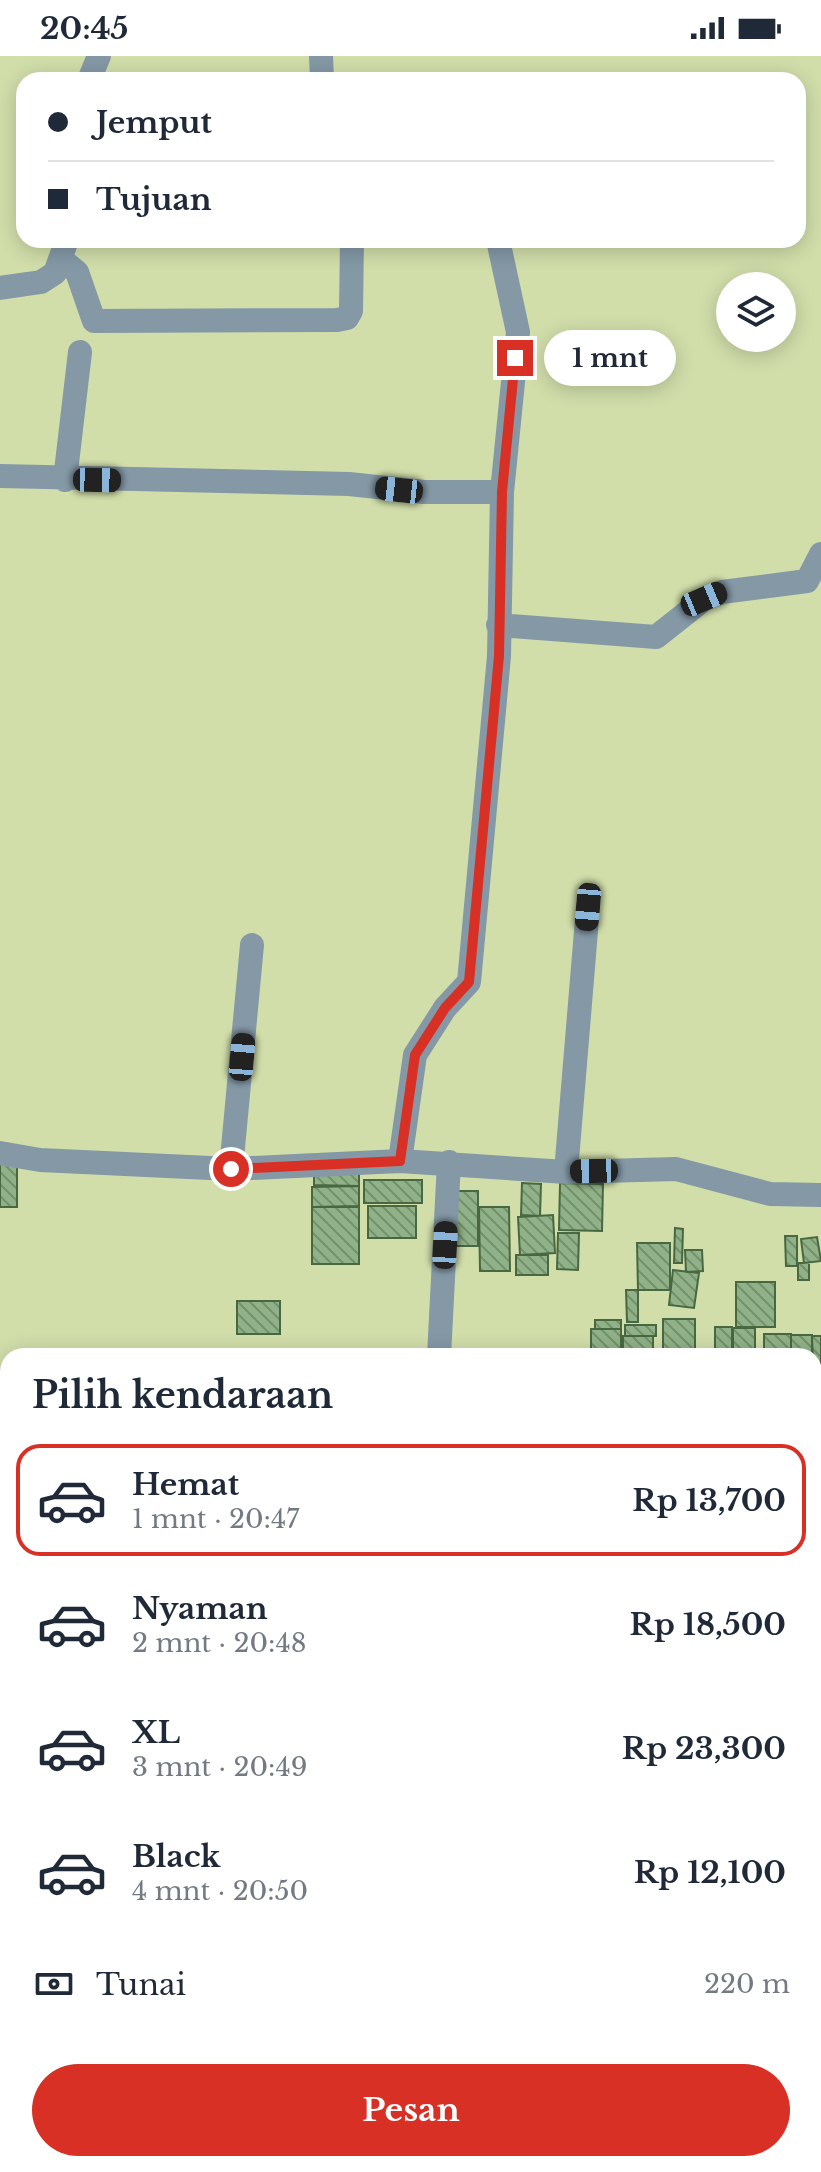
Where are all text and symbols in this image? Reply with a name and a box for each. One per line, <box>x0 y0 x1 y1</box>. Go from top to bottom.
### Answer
text: 20:45 <box>40 10 128 47</box>
text: Jemput <box>96 104 212 141</box>
text: Tujuan <box>96 181 212 218</box>
map controls <box>716 272 796 352</box>
button: layers <box>716 272 796 352</box>
callout: 1 mnt <box>543 330 675 386</box>
route end <box>497 340 533 376</box>
text: 1 mnt <box>572 342 648 374</box>
car <box>73 468 121 492</box>
car <box>374 476 424 504</box>
car <box>677 579 731 619</box>
car <box>574 882 602 932</box>
car <box>228 1032 256 1082</box>
route start <box>213 1151 249 1187</box>
car <box>570 1159 618 1183</box>
car <box>432 1220 458 1270</box>
text: Pilih kendaraan <box>32 1373 333 1418</box>
icon: car <box>36 1464 108 1536</box>
text: Hemat <box>132 1466 239 1503</box>
text: Rp 13,700 <box>632 1482 786 1519</box>
text: 1 mnt · 20:47 <box>132 1503 299 1535</box>
icon: car <box>36 1588 108 1660</box>
text: Nyaman <box>132 1590 268 1627</box>
text: Rp 18,500 <box>630 1606 786 1643</box>
text: 2 mnt · 20:48 <box>132 1627 306 1659</box>
icon: car <box>36 1712 108 1784</box>
text: XL <box>132 1714 180 1751</box>
text: Rp 23,300 <box>622 1730 786 1767</box>
text: 3 mnt · 20:49 <box>132 1751 307 1783</box>
icon: car <box>36 1836 108 1908</box>
text: Black <box>132 1838 220 1875</box>
text: Rp 12,100 <box>634 1854 786 1891</box>
text: 4 mnt · 20:50 <box>132 1875 308 1907</box>
icon: cash <box>32 1962 76 2006</box>
text: Tunai <box>96 1966 186 2003</box>
text: 220 m <box>704 1968 790 2000</box>
button: Pesan <box>32 2064 790 2156</box>

